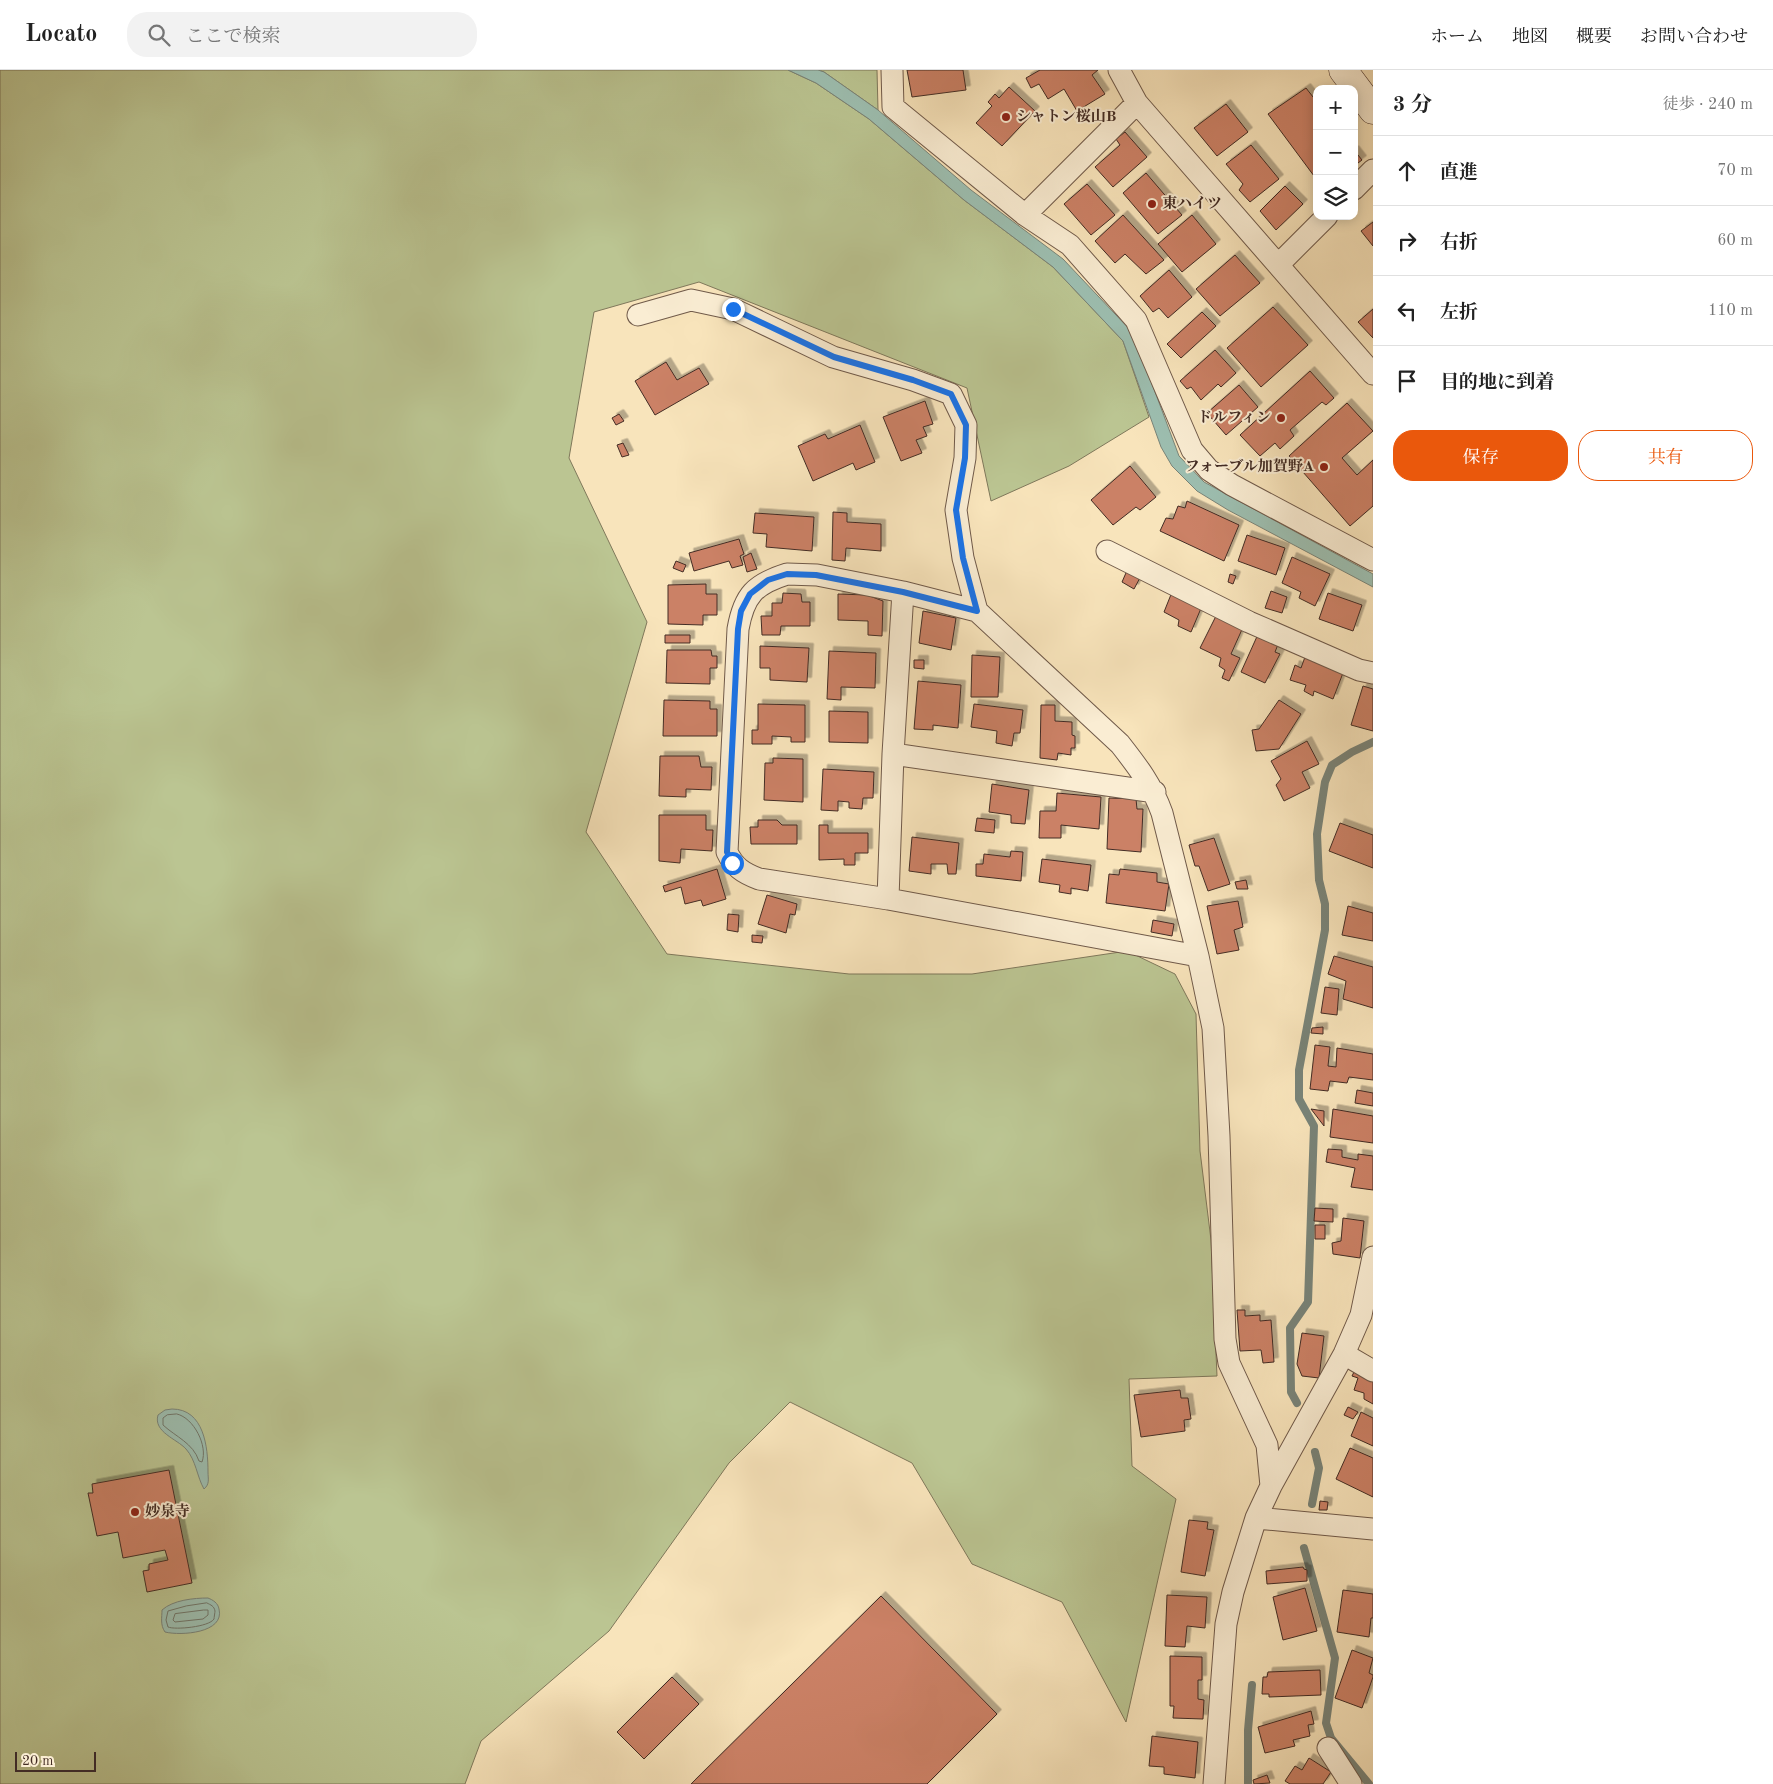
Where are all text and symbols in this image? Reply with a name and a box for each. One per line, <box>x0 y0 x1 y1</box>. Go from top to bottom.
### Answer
search box <box>127 12 477 57</box>
icon: search <box>145 21 173 49</box>
text: Locato <box>25 23 97 47</box>
text: ここで検索 <box>185 28 280 47</box>
text: ホーム <box>1430 28 1484 46</box>
text: 地図 <box>1512 28 1548 46</box>
text: 概要 <box>1576 28 1612 46</box>
text: お問い合わせ <box>1640 28 1748 46</box>
map controls <box>1313 85 1358 220</box>
button: + <box>1313 85 1358 130</box>
text: 3 分 <box>1393 95 1432 116</box>
text: 徒歩 · 240 m <box>1663 97 1753 113</box>
place label: シャトン桜山B <box>1016 108 1116 125</box>
marker: シャトン桜山B <box>1000 111 1012 123</box>
button: − <box>1313 130 1358 175</box>
icon: ahead <box>1393 157 1421 185</box>
text: 70 m <box>1717 163 1753 179</box>
text: 直進 <box>1440 164 1478 183</box>
button: layers <box>1313 175 1358 220</box>
place label: 東ハイツ <box>1162 195 1222 212</box>
marker: 東ハイツ <box>1146 198 1158 210</box>
icon: right <box>1393 227 1421 255</box>
text: 60 m <box>1717 233 1753 249</box>
text: 右折 <box>1440 234 1478 253</box>
icon: left <box>1393 297 1421 325</box>
route end <box>722 298 745 321</box>
text: 110 m <box>1708 303 1753 319</box>
text: 左折 <box>1440 304 1478 323</box>
icon: arrive <box>1393 367 1421 395</box>
text: 目的地に到着 <box>1440 374 1554 393</box>
place label: ドルフィン <box>1197 410 1271 426</box>
marker: ドルフィン <box>1275 412 1287 424</box>
button: 保存 <box>1393 430 1568 481</box>
button: 共有 <box>1578 430 1753 481</box>
place label: フォーブル加賀野A <box>1185 458 1314 475</box>
marker: フォーブル加賀野A <box>1318 461 1330 473</box>
route start <box>721 852 744 875</box>
place label: 妙泉寺 <box>145 1503 190 1520</box>
marker: 妙泉寺 <box>129 1506 141 1518</box>
scale bar <box>15 1749 96 1772</box>
text: 20 m <box>22 1754 53 1768</box>

